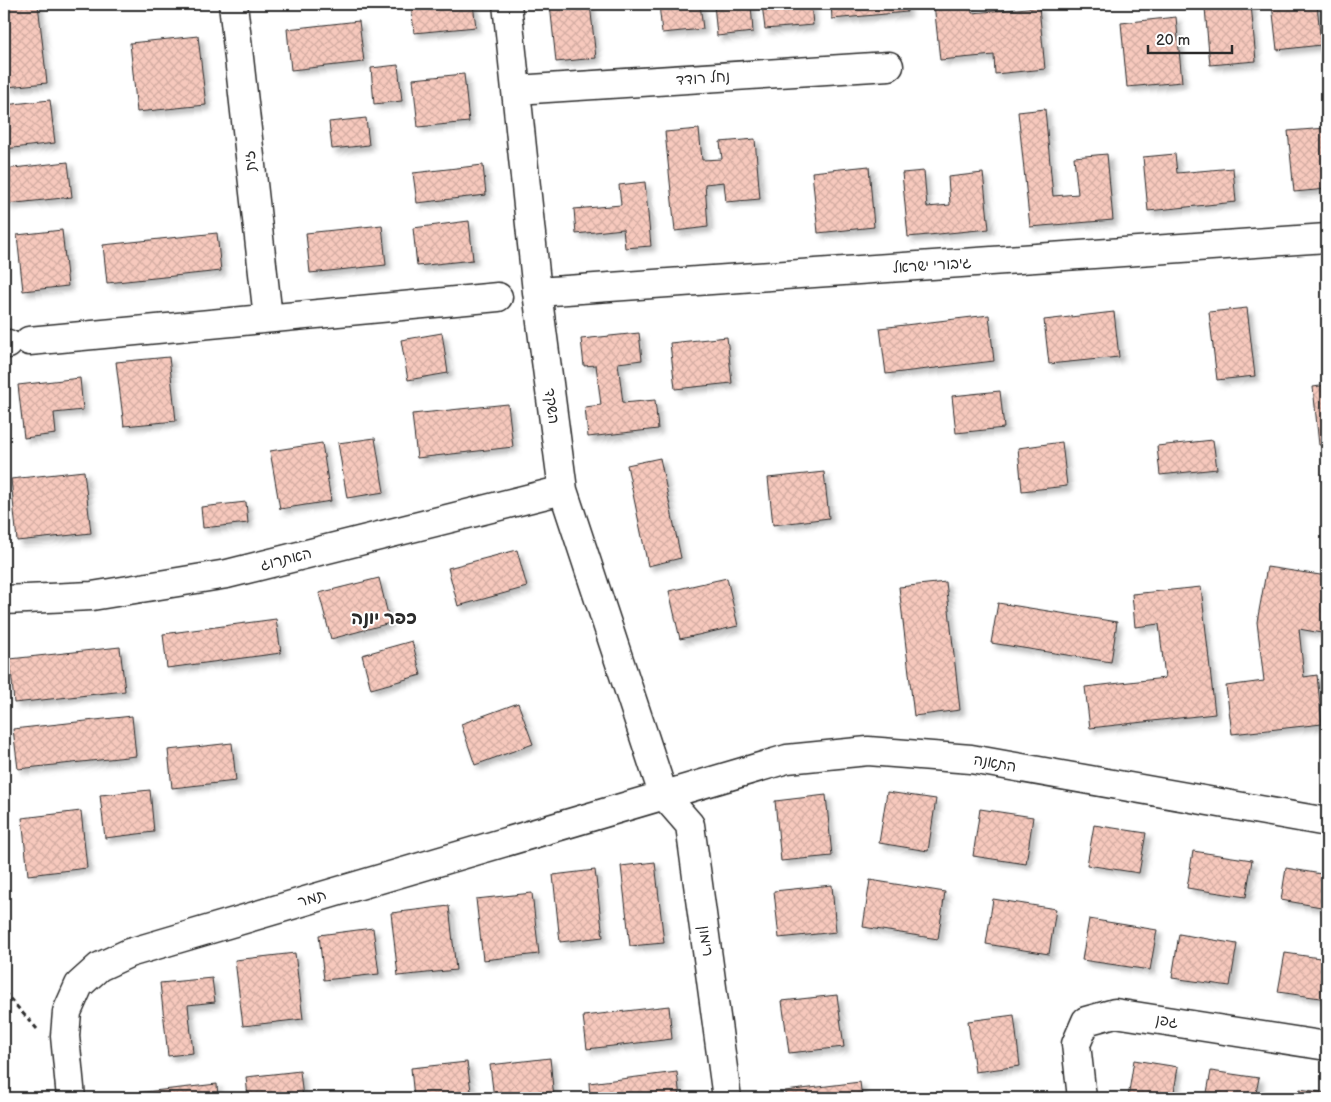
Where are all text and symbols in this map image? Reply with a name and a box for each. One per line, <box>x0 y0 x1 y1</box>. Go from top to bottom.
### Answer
scale bar <box>1148 22 1232 54</box>
text: 20 m <box>1156 31 1190 50</box>
street label: נחל רודד <box>675 67 731 90</box>
street label: זית <box>240 150 261 173</box>
street label: גיבורי ישראל <box>892 253 972 278</box>
street label: השקד <box>540 387 563 425</box>
street label: האתרוג <box>258 544 314 575</box>
district label: כפר יונה <box>351 608 417 629</box>
street label: התאנה <box>972 750 1018 777</box>
street label: תמר <box>295 885 329 912</box>
street label: רימון <box>694 924 717 958</box>
street label: גפן <box>1154 1010 1180 1033</box>

